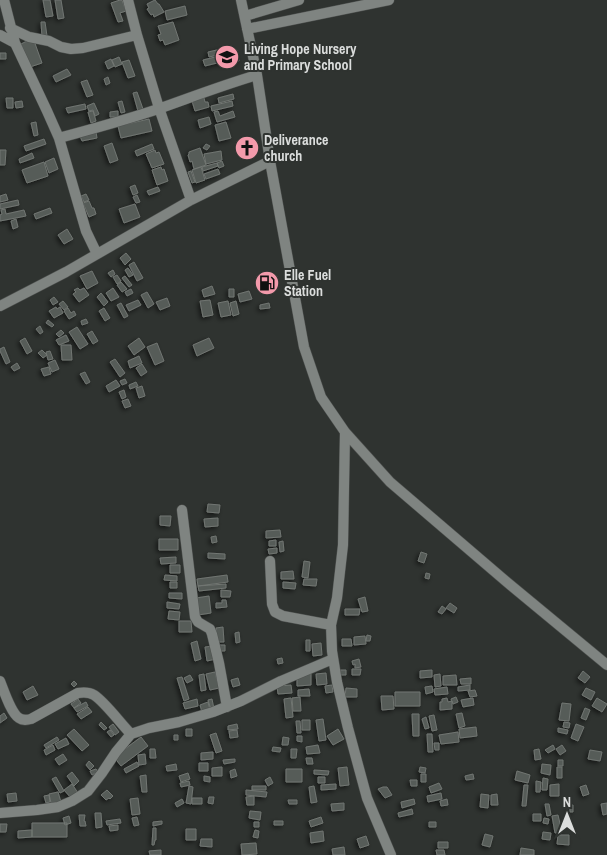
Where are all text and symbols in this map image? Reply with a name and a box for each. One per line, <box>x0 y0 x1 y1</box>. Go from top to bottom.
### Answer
place label: Living Hope Nursery and Primary School <box>244 40 357 74</box>
school or university icon: Living Hope Nursery and Primary School <box>214 44 240 70</box>
place label: Deliverance church <box>264 131 328 165</box>
church icon: Deliverance church <box>234 135 260 161</box>
place label: Elle Fuel Station <box>284 266 331 300</box>
fuel station icon: Elle Fuel Station <box>254 270 280 296</box>
north arrow <box>542 790 592 840</box>
text: N <box>563 793 571 811</box>

